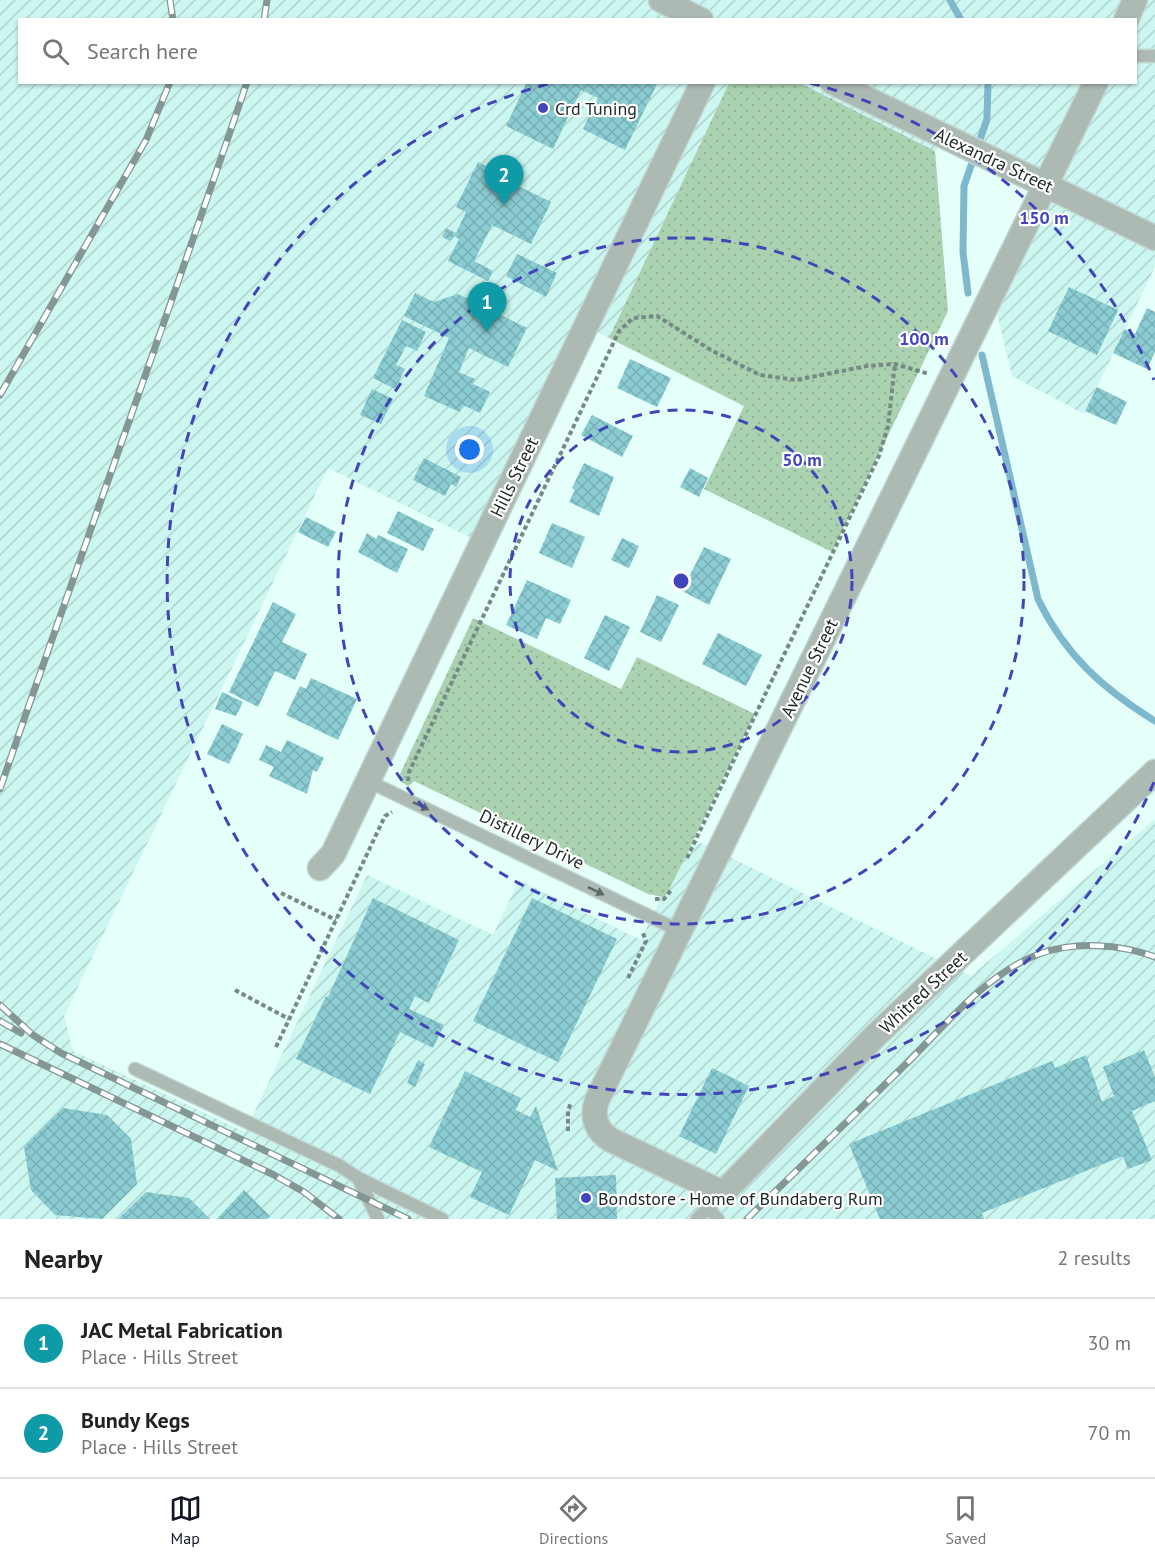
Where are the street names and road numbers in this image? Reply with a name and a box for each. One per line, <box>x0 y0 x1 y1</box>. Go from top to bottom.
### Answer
street label: Alexandra Street <box>931 123 1057 197</box>
street label: Hills Street <box>485 433 543 521</box>
street label: Avenue Street <box>775 615 843 721</box>
street label: Distillery Drive <box>476 804 588 874</box>
street label: Whitred Street <box>874 946 972 1038</box>

